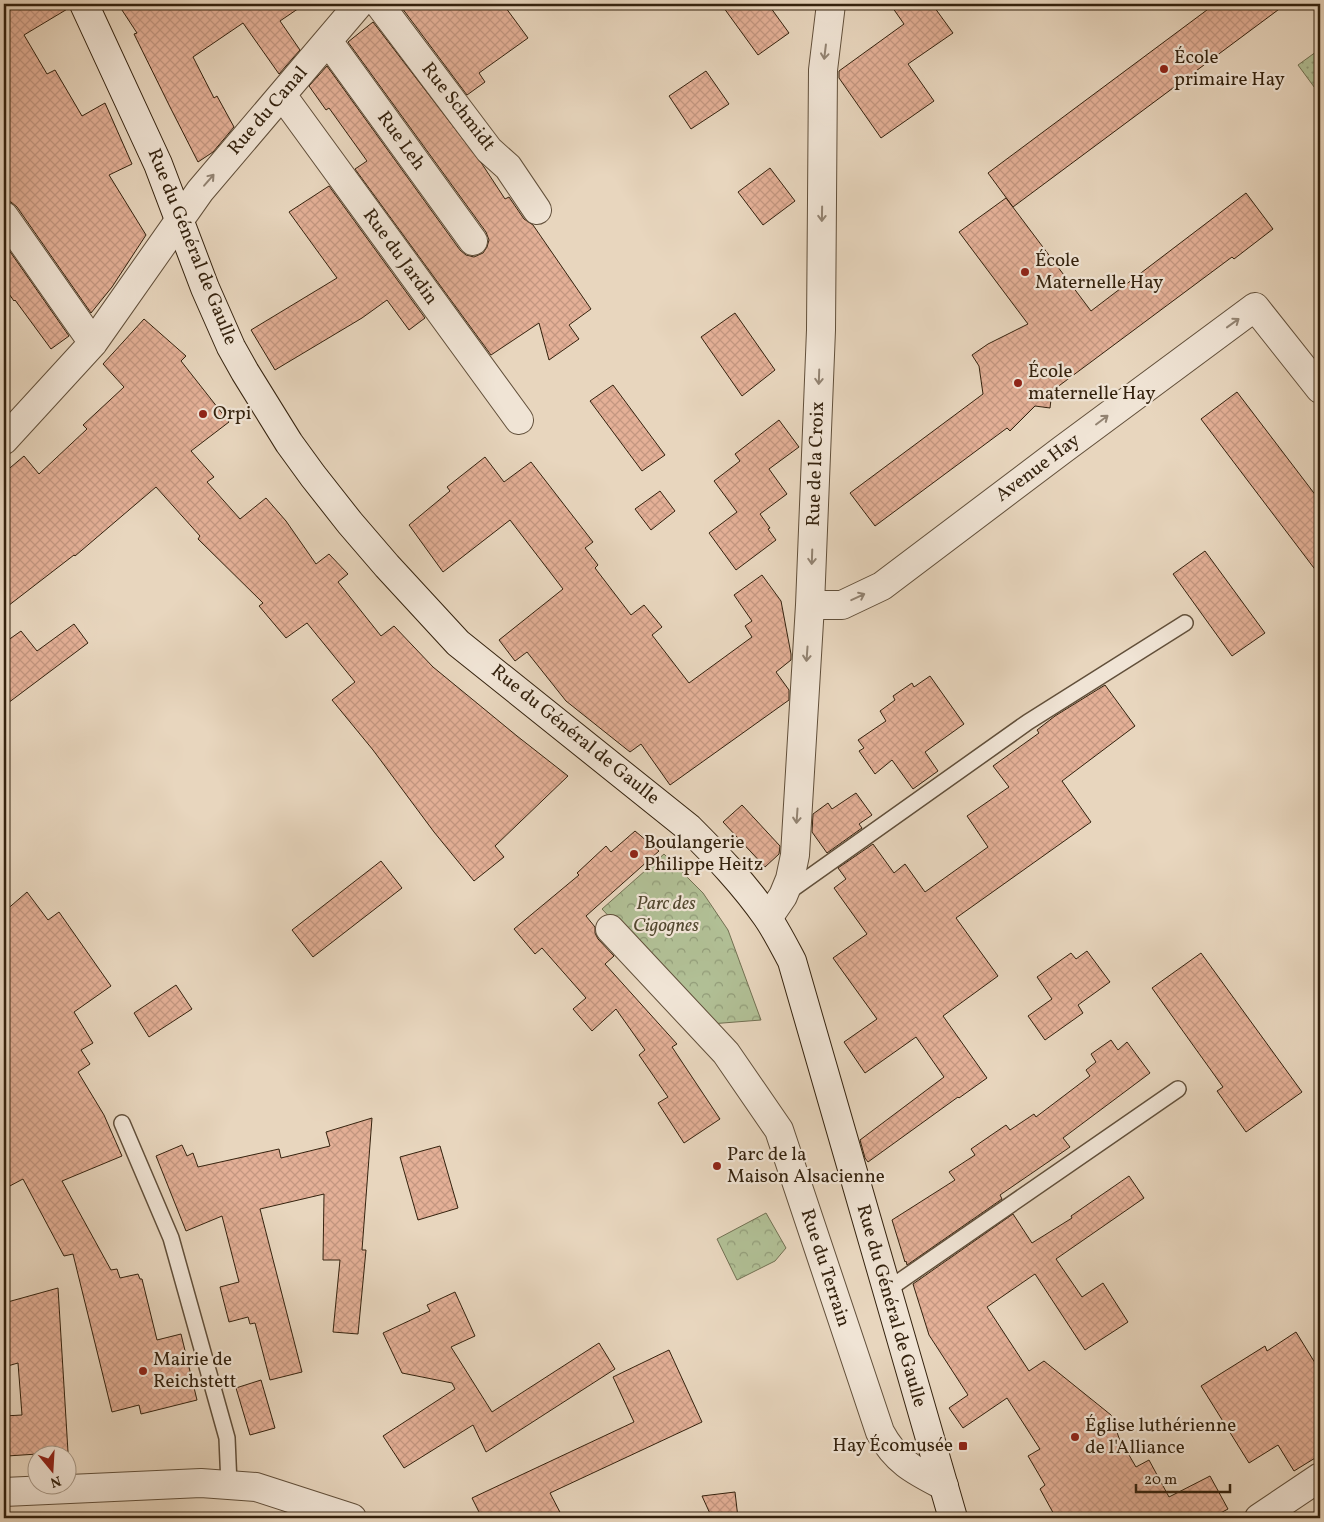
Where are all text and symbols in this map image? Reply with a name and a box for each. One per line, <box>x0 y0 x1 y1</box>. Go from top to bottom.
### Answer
one-way arrow <box>820 44 830 60</box>
place label: École primaire Hay <box>1174 45 1285 93</box>
street label: Rue Schmidt <box>415 57 501 157</box>
street label: Rue du Canal <box>222 61 314 161</box>
marker: École primaire Hay <box>1158 63 1170 75</box>
street label: Rue Leh <box>371 106 431 176</box>
street label: Rue du Général de Gaulle <box>141 145 243 349</box>
one-way arrow <box>203 174 215 187</box>
street label: Rue du Jardin <box>356 204 444 310</box>
one-way arrow <box>817 206 827 222</box>
place label: École Maternelle Hay <box>1035 248 1163 296</box>
marker: École Maternelle Hay <box>1019 266 1031 278</box>
one-way arrow <box>1226 318 1239 329</box>
place label: École maternelle Hay <box>1028 359 1155 407</box>
one-way arrow <box>814 368 824 385</box>
marker: École maternelle Hay <box>1012 377 1024 389</box>
place label: Orpi <box>213 401 252 427</box>
street label: Rue de la Croix <box>801 401 831 527</box>
marker: Orpi <box>197 408 209 420</box>
one-way arrow <box>1095 415 1109 425</box>
street label: Avenue Hay <box>990 428 1086 508</box>
one-way arrow <box>808 549 817 565</box>
one-way arrow <box>850 592 865 602</box>
one-way arrow <box>803 645 812 661</box>
street label: Rue du Général de Gaulle <box>485 659 665 811</box>
one-way arrow <box>793 808 802 824</box>
place label: Boulangerie Philippe Heitz <box>644 830 763 878</box>
marker: Boulangerie Philippe Heitz <box>628 848 640 860</box>
park label: Parc des Cigognes <box>633 891 699 939</box>
place label: Parc de la Maison Alsacienne <box>727 1142 885 1190</box>
marker: Parc de la Maison Alsacienne <box>711 1160 723 1172</box>
street label: Rue du Général de Gaulle <box>850 1202 932 1410</box>
street label: Rue du Terrain <box>794 1206 856 1330</box>
place label: Mairie de Reichstett <box>153 1347 237 1395</box>
marker: Mairie de Reichstett <box>137 1365 149 1377</box>
place label: Église luthérienne de l'Alliance <box>1085 1413 1236 1461</box>
marker: Église luthérienne de l'Alliance <box>1069 1431 1081 1443</box>
place label: Hay Écomusée <box>833 1433 953 1459</box>
marker: Hay Écomusée <box>957 1440 969 1452</box>
north arrow <box>28 1444 78 1494</box>
scale bar <box>1136 1462 1230 1494</box>
text: N <box>48 1470 63 1492</box>
text: 20 m <box>1144 1470 1177 1491</box>

